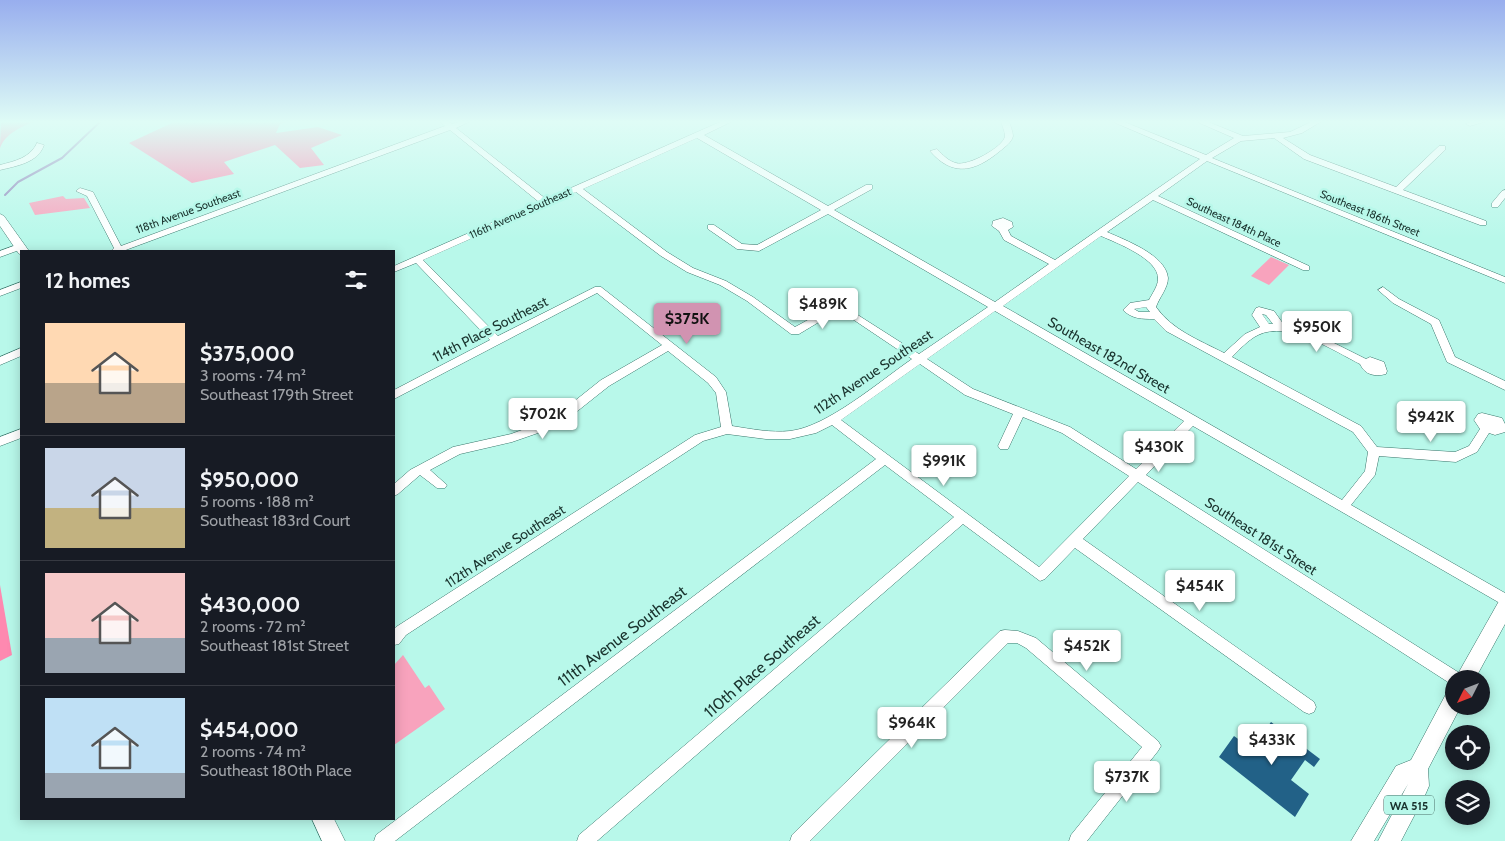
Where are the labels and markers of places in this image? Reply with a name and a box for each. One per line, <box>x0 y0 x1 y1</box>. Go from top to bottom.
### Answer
pin: $489K <box>788 288 858 330</box>
pin: $375K <box>652 302 722 345</box>
pin: $950K <box>1282 310 1352 353</box>
pin: $702K <box>508 398 578 440</box>
pin: $942K <box>1396 400 1466 443</box>
pin: $430K <box>1124 430 1194 473</box>
pin: $991K <box>909 444 979 487</box>
pin: $454K <box>1165 570 1235 612</box>
pin: $452K <box>1052 630 1122 672</box>
pin: $964K <box>877 706 947 749</box>
pin: $433K <box>1237 724 1307 766</box>
pin: $737K <box>1092 760 1162 803</box>

